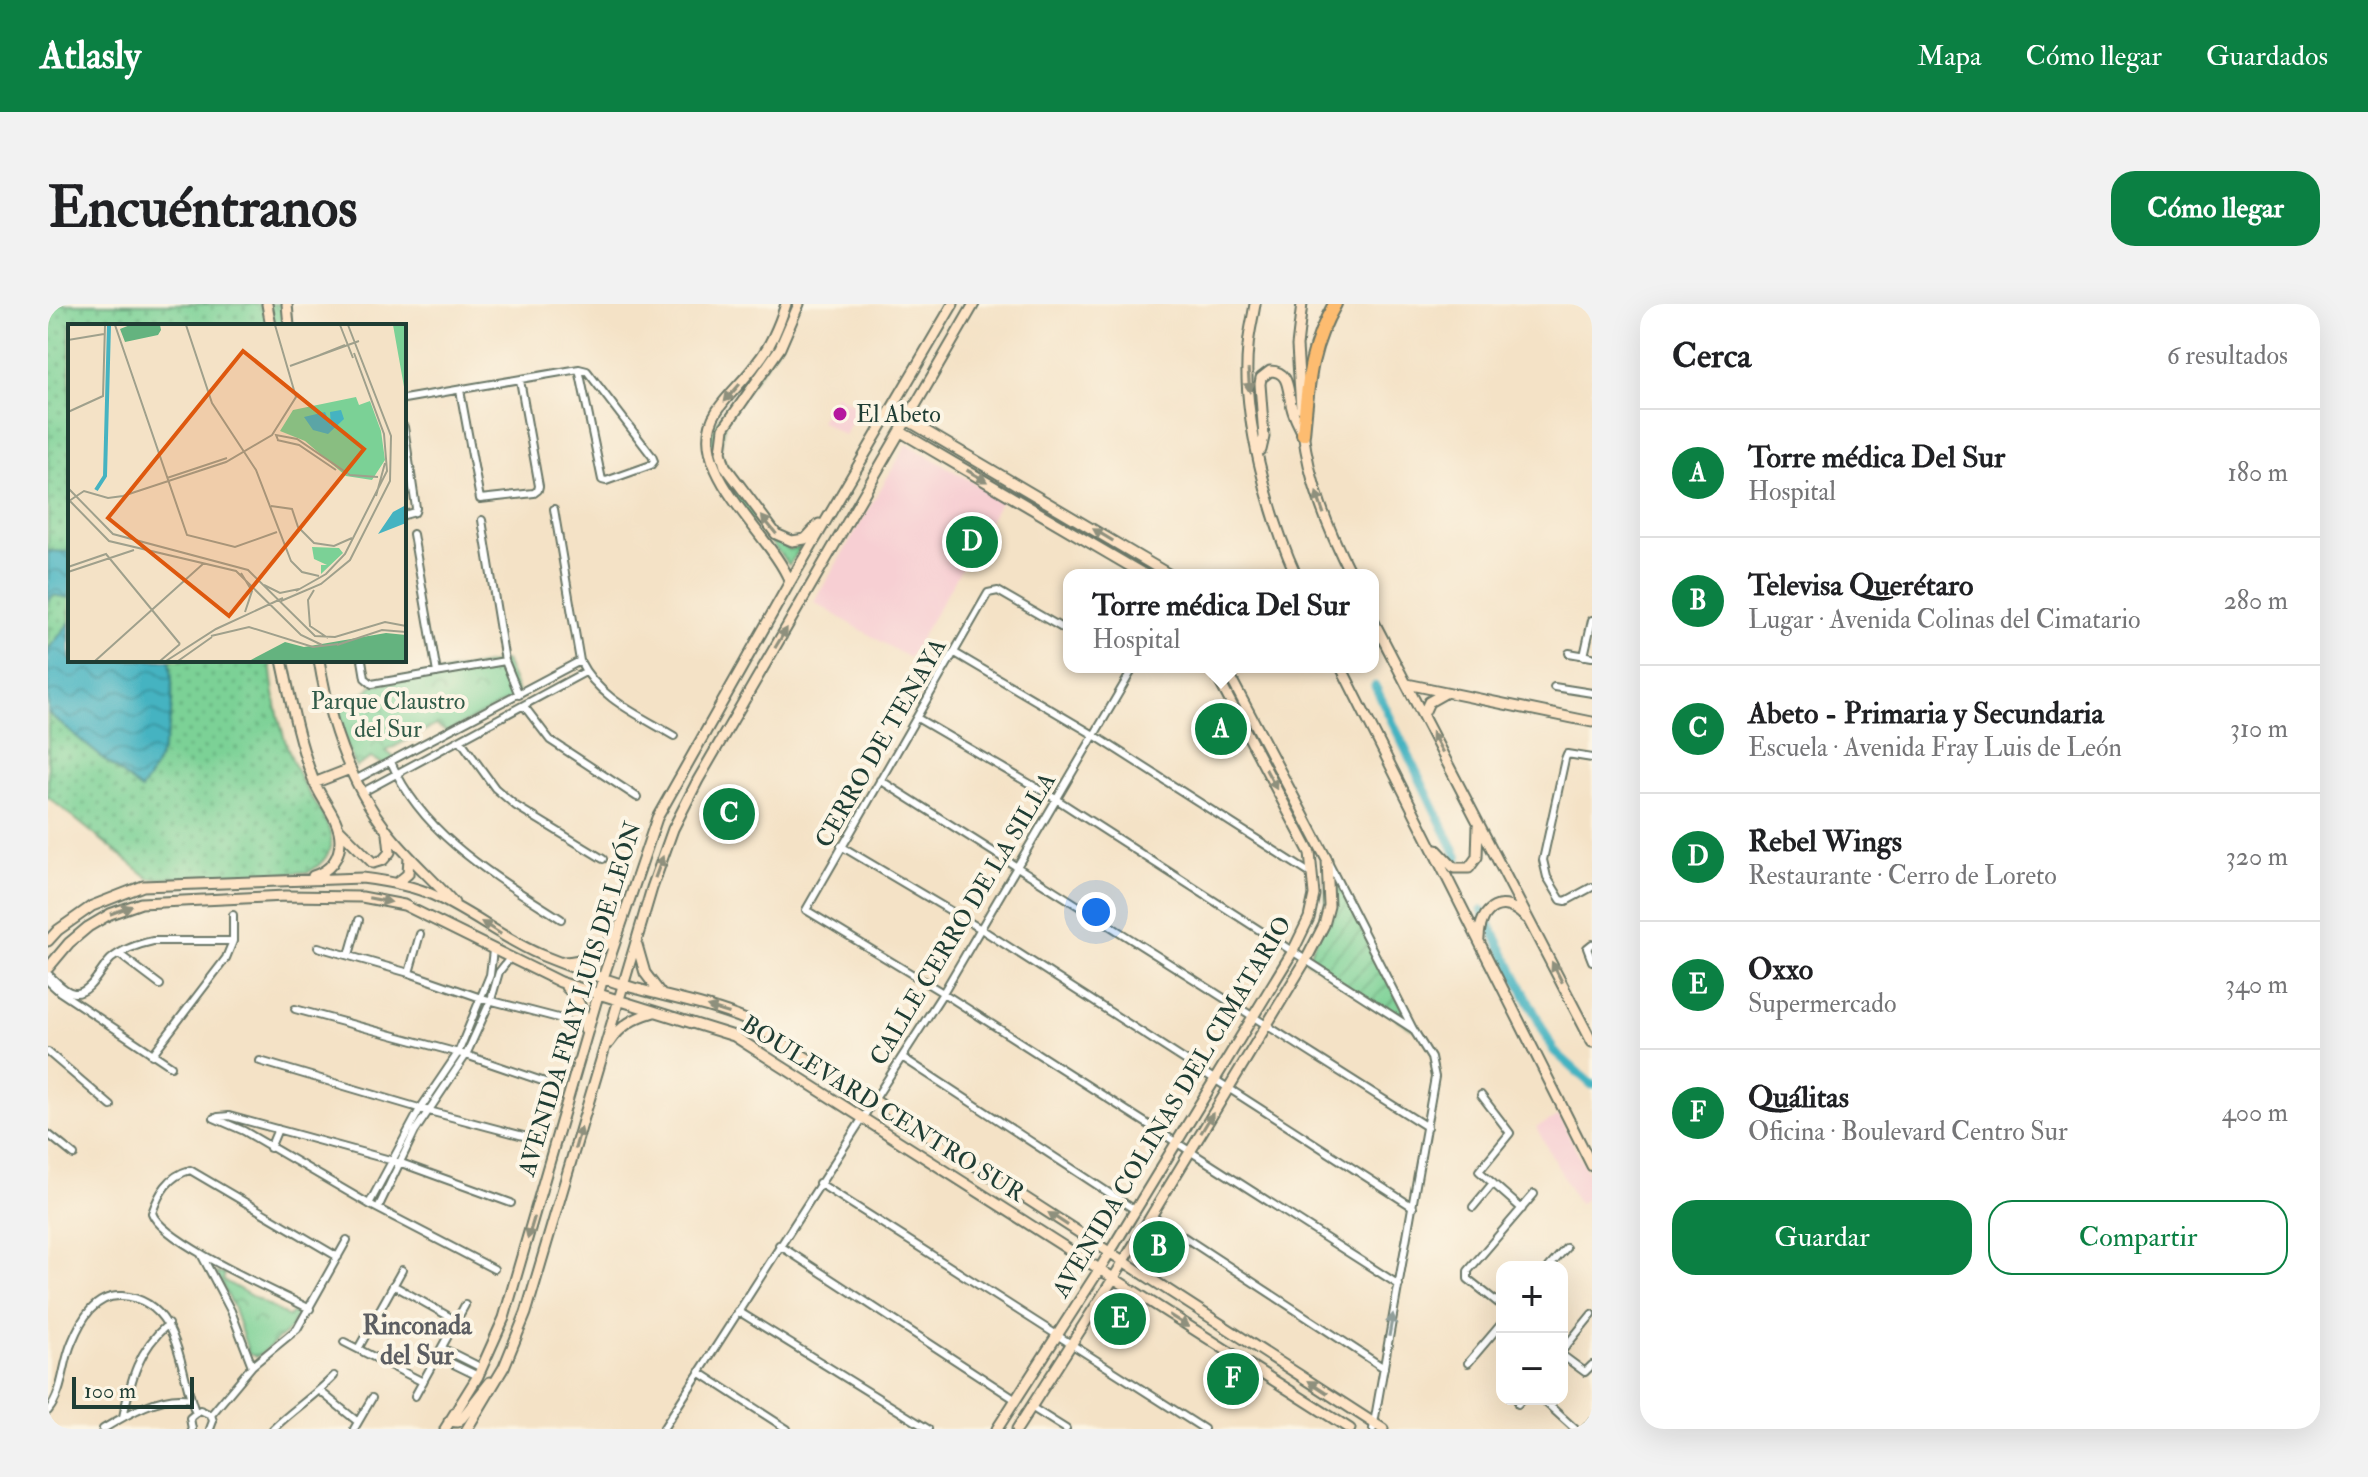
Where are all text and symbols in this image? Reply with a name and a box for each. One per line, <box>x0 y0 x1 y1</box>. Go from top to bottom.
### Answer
text: Atlasly <box>40 32 141 80</box>
text: Mapa <box>1917 39 1981 74</box>
text: Cómo llegar <box>2025 39 2162 74</box>
text: Guardados <box>2206 39 2328 74</box>
button: Cómo llegar <box>2111 171 2320 246</box>
text: Encuéntranos <box>48 173 357 244</box>
inset map <box>68 324 406 662</box>
text: Cerca <box>1672 335 1751 378</box>
text: 6 resultados <box>2167 340 2288 372</box>
one-way arrow <box>1243 369 1256 394</box>
one-way arrow <box>723 384 741 403</box>
place label: El Abeto <box>856 399 941 430</box>
marker: El Abeto <box>831 405 849 423</box>
text: Torre médica Del Sur <box>1748 439 2005 476</box>
text: A <box>1690 457 1706 489</box>
text: 180 m <box>2228 457 2288 489</box>
one-way arrow <box>965 469 988 483</box>
text: Hospital <box>1748 476 1836 508</box>
one-way arrow <box>1313 491 1325 515</box>
pin: D <box>946 512 998 572</box>
one-way arrow <box>762 515 778 535</box>
one-way arrow <box>1092 528 1114 542</box>
text: Televisa Querétaro <box>1748 567 1974 604</box>
popup <box>1063 569 1379 673</box>
text: B <box>1689 585 1707 617</box>
text: 280 m <box>2224 585 2288 617</box>
text: Torre médica Del Sur <box>1092 587 1350 624</box>
text: Lugar · Avenida Colinas del Cimatario <box>1748 604 2140 636</box>
text: Hospital <box>1092 624 1180 656</box>
one-way arrow <box>774 627 788 649</box>
street label: CERRO DE TENAYA <box>808 633 954 853</box>
park label: Parque Claustro del Sur <box>311 686 465 745</box>
text: Abeto - Primaria y Secundaria <box>1748 695 2104 732</box>
pin: A <box>1195 699 1247 759</box>
text: C <box>1688 713 1708 745</box>
text: 310 m <box>2230 713 2288 745</box>
one-way arrow <box>1430 730 1443 753</box>
text: Escuela · Avenida Fray Luis de León <box>1748 732 2122 764</box>
street label: CALLE CERRO DE LA SILLA <box>863 767 1063 1071</box>
one-way arrow <box>1265 767 1278 790</box>
pin: C <box>703 784 755 844</box>
street label: AVENIDA FRAY LUIS DE LEÓN <box>510 817 649 1181</box>
text: Rebel Wings <box>1748 823 1902 860</box>
text: D <box>1687 841 1709 873</box>
text: 320 m <box>2226 841 2288 873</box>
one-way arrow <box>653 855 666 879</box>
text: Restaurante · Cerro de Loreto <box>1748 860 2057 892</box>
your location <box>1076 892 1116 932</box>
one-way arrow <box>367 895 392 907</box>
one-way arrow <box>109 903 133 916</box>
street label: AVENIDA COLINAS DEL CIMATARIO <box>1045 911 1299 1304</box>
one-way arrow <box>480 922 502 936</box>
text: Oxxo <box>1748 951 1813 988</box>
one-way arrow <box>1550 961 1563 984</box>
text: E <box>1689 969 1707 1001</box>
text: 340 m <box>2225 969 2288 1001</box>
text: Supermercado <box>1748 988 1897 1020</box>
one-way arrow <box>706 1003 730 1016</box>
street label: BOULEVARD CENTRO SUR <box>735 1009 1031 1210</box>
text: Quálitas <box>1748 1079 1849 1116</box>
text: F <box>1690 1097 1706 1129</box>
text: 400 m <box>2222 1097 2288 1129</box>
one-way arrow <box>1200 1112 1214 1134</box>
text: Oficina · Boulevard Centro Sur <box>1748 1116 2068 1148</box>
one-way arrow <box>572 1126 585 1150</box>
button: Guardar <box>1672 1200 1972 1275</box>
button: Compartir <box>1988 1200 2288 1275</box>
one-way arrow <box>1048 1212 1069 1227</box>
one-way arrow <box>524 1217 537 1241</box>
pin: B <box>1133 1217 1185 1277</box>
map controls <box>1496 1261 1568 1405</box>
button: + <box>1496 1261 1568 1333</box>
pin: E <box>1094 1289 1146 1349</box>
district label: Rinconada del Sur <box>362 1310 473 1372</box>
one-way arrow <box>1386 1312 1398 1337</box>
one-way arrow <box>1168 1313 1190 1327</box>
button: − <box>1496 1333 1568 1405</box>
pin: F <box>1207 1349 1259 1409</box>
scale bar <box>72 1373 194 1409</box>
text: 100 m <box>84 1377 136 1405</box>
one-way arrow <box>1307 1380 1328 1395</box>

